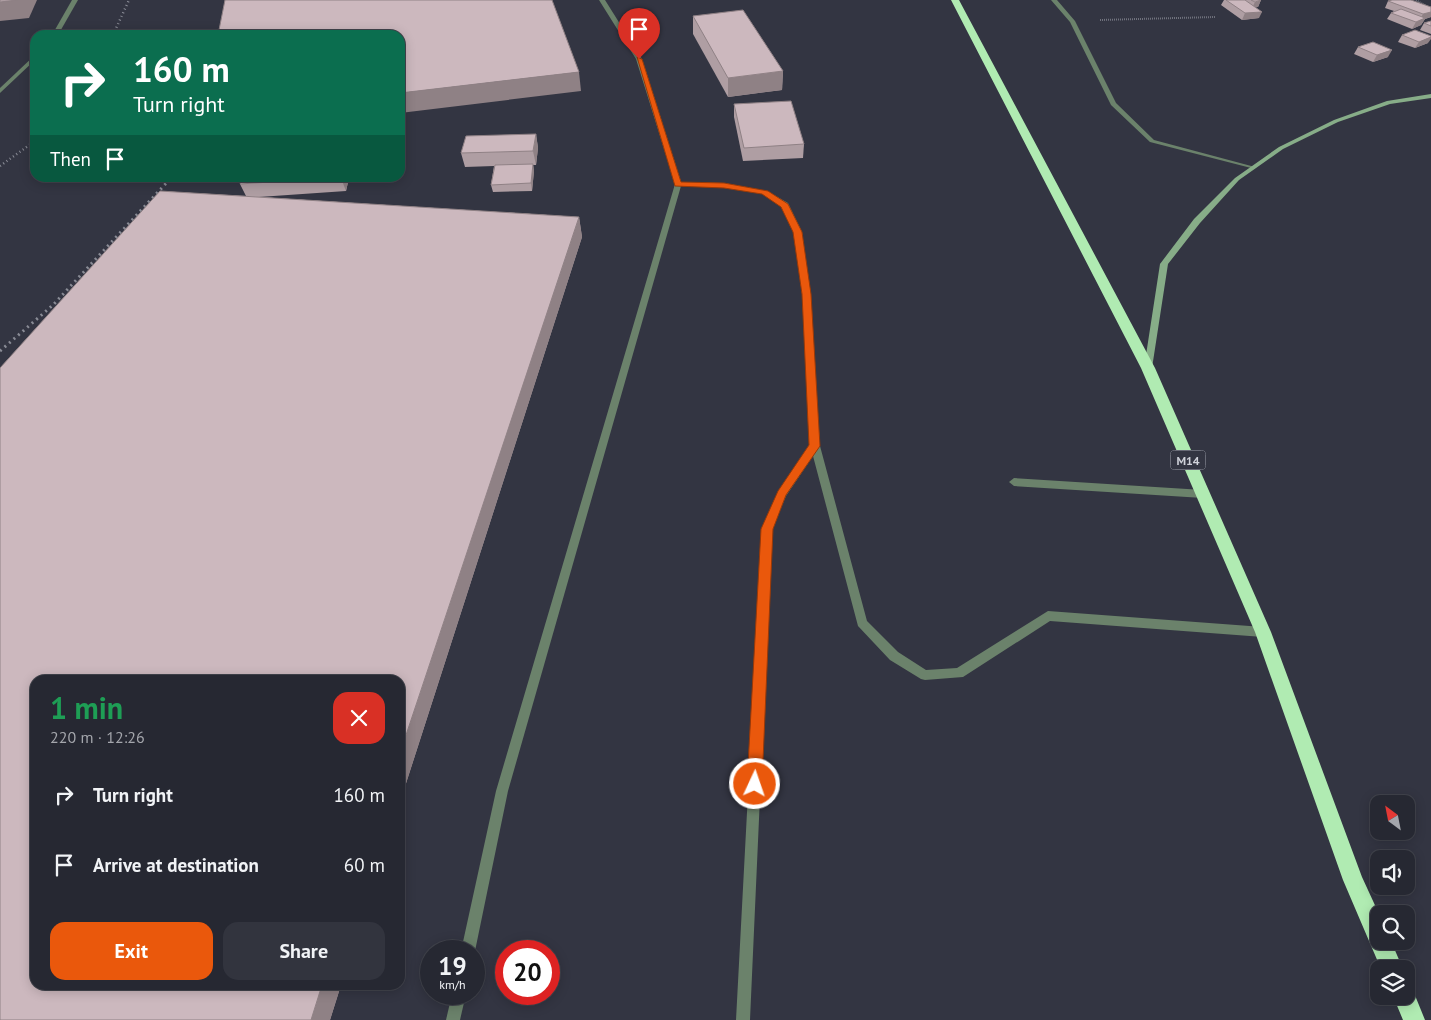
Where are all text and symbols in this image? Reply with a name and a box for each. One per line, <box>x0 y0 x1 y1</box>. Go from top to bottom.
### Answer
pin <box>618 8 660 59</box>
icon: arrive <box>625 15 653 43</box>
text: 160 m <box>133 46 230 92</box>
icon: right <box>50 50 115 115</box>
text: Turn right <box>133 90 225 118</box>
icon: arrive <box>101 145 129 173</box>
text: Then <box>50 147 91 171</box>
road number: M14 <box>1170 450 1206 470</box>
text: 1 min <box>50 688 123 727</box>
button: close <box>333 692 385 744</box>
text: 220 m · 12:26 <box>50 727 145 747</box>
position arrow <box>728 757 780 809</box>
icon: right <box>50 781 78 809</box>
text: Turn right <box>93 783 173 807</box>
text: 160 m <box>333 783 385 807</box>
north arrow <box>1370 795 1415 840</box>
map controls <box>1370 795 1415 1005</box>
button: sound <box>1370 850 1415 895</box>
icon: arrive <box>50 851 78 879</box>
text: Arrive at destination <box>93 853 259 877</box>
text: 60 m <box>344 853 385 877</box>
button: search <box>1370 905 1415 950</box>
button: Exit <box>50 922 213 980</box>
button: Share <box>223 922 385 980</box>
speed limit sign: 20 <box>495 940 560 1005</box>
text: 19 <box>438 950 467 982</box>
button: layers <box>1370 960 1415 1005</box>
text: km/h <box>439 977 466 992</box>

